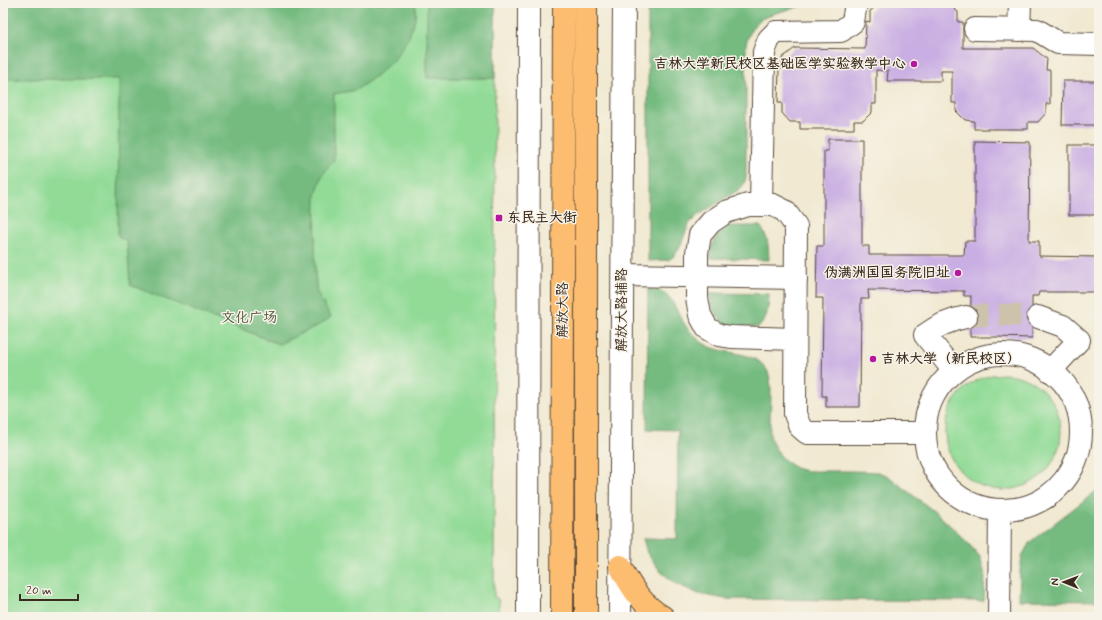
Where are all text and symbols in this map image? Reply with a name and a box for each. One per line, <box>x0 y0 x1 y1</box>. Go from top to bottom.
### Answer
place label: 吉林大学新民校区基础医学实验教学中心 <box>654 55 906 73</box>
marker: 吉林大学新民校区基础医学实验教学中心 <box>909 59 919 69</box>
place label: 东民主大街 <box>507 209 577 227</box>
marker: 东民主大街 <box>494 213 504 223</box>
place label: 伪满洲国国务院旧址 <box>824 264 950 282</box>
street label: 解放大路辅路 <box>613 268 631 352</box>
marker: 伪满洲国国务院旧址 <box>953 268 963 278</box>
street label: 解放大路 <box>554 282 572 338</box>
park label: 文化广场 <box>221 309 277 327</box>
place label: 吉林大学（新民校区） <box>881 350 1021 368</box>
marker: 吉林大学（新民校区） <box>868 354 878 364</box>
north arrow <box>1044 562 1084 602</box>
scale bar <box>20 576 78 602</box>
text: N <box>1048 578 1062 586</box>
text: 20 m <box>26 583 52 599</box>

